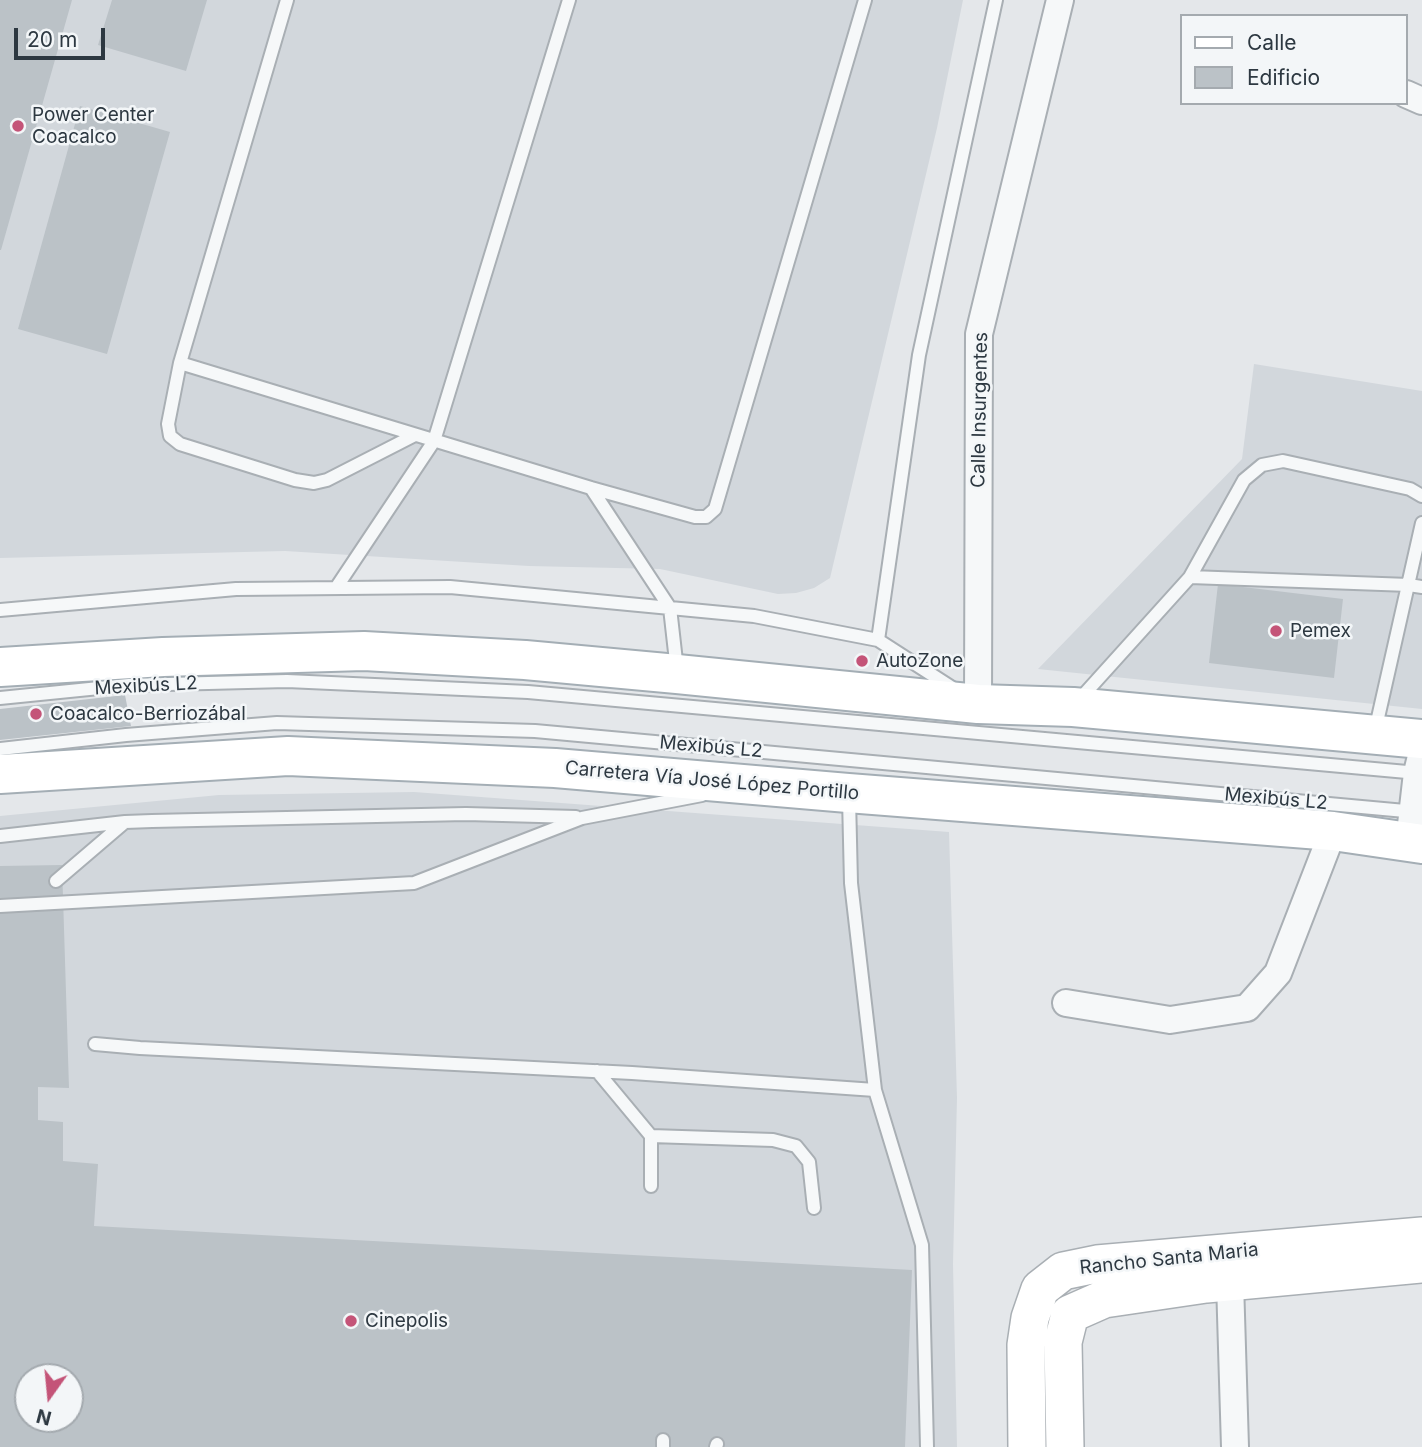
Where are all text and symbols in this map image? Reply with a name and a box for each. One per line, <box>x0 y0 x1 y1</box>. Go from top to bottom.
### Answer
scale bar <box>18 14 108 58</box>
legend <box>1180 14 1408 105</box>
text: 20 m <box>27 27 77 52</box>
text: Calle <box>1247 30 1297 55</box>
text: Edificio <box>1247 65 1320 90</box>
place label: Power Center Coacalco <box>32 104 154 148</box>
marker: Power Center Coacalco <box>10 118 26 134</box>
street label: Calle Insurgentes <box>967 332 993 488</box>
place label: Pemex <box>1290 620 1351 642</box>
marker: Pemex <box>1268 623 1284 639</box>
place label: AutoZone <box>876 650 963 672</box>
marker: AutoZone <box>854 653 870 669</box>
street label: Mexibús L2 <box>94 672 198 700</box>
place label: Coacalco-Berriozábal <box>50 703 246 725</box>
marker: Coacalco-Berriozábal <box>28 706 44 722</box>
street label: Mexibús L2 <box>659 731 763 763</box>
street label: Carretera Vía José López Portillo <box>564 757 860 805</box>
street label: Mexibús L2 <box>1224 783 1328 815</box>
street label: Rancho Santa Maria <box>1078 1238 1260 1280</box>
place label: Cinepolis <box>365 1310 448 1332</box>
marker: Cinepolis <box>343 1313 359 1329</box>
north arrow <box>14 1363 84 1433</box>
text: N <box>34 1404 54 1430</box>

